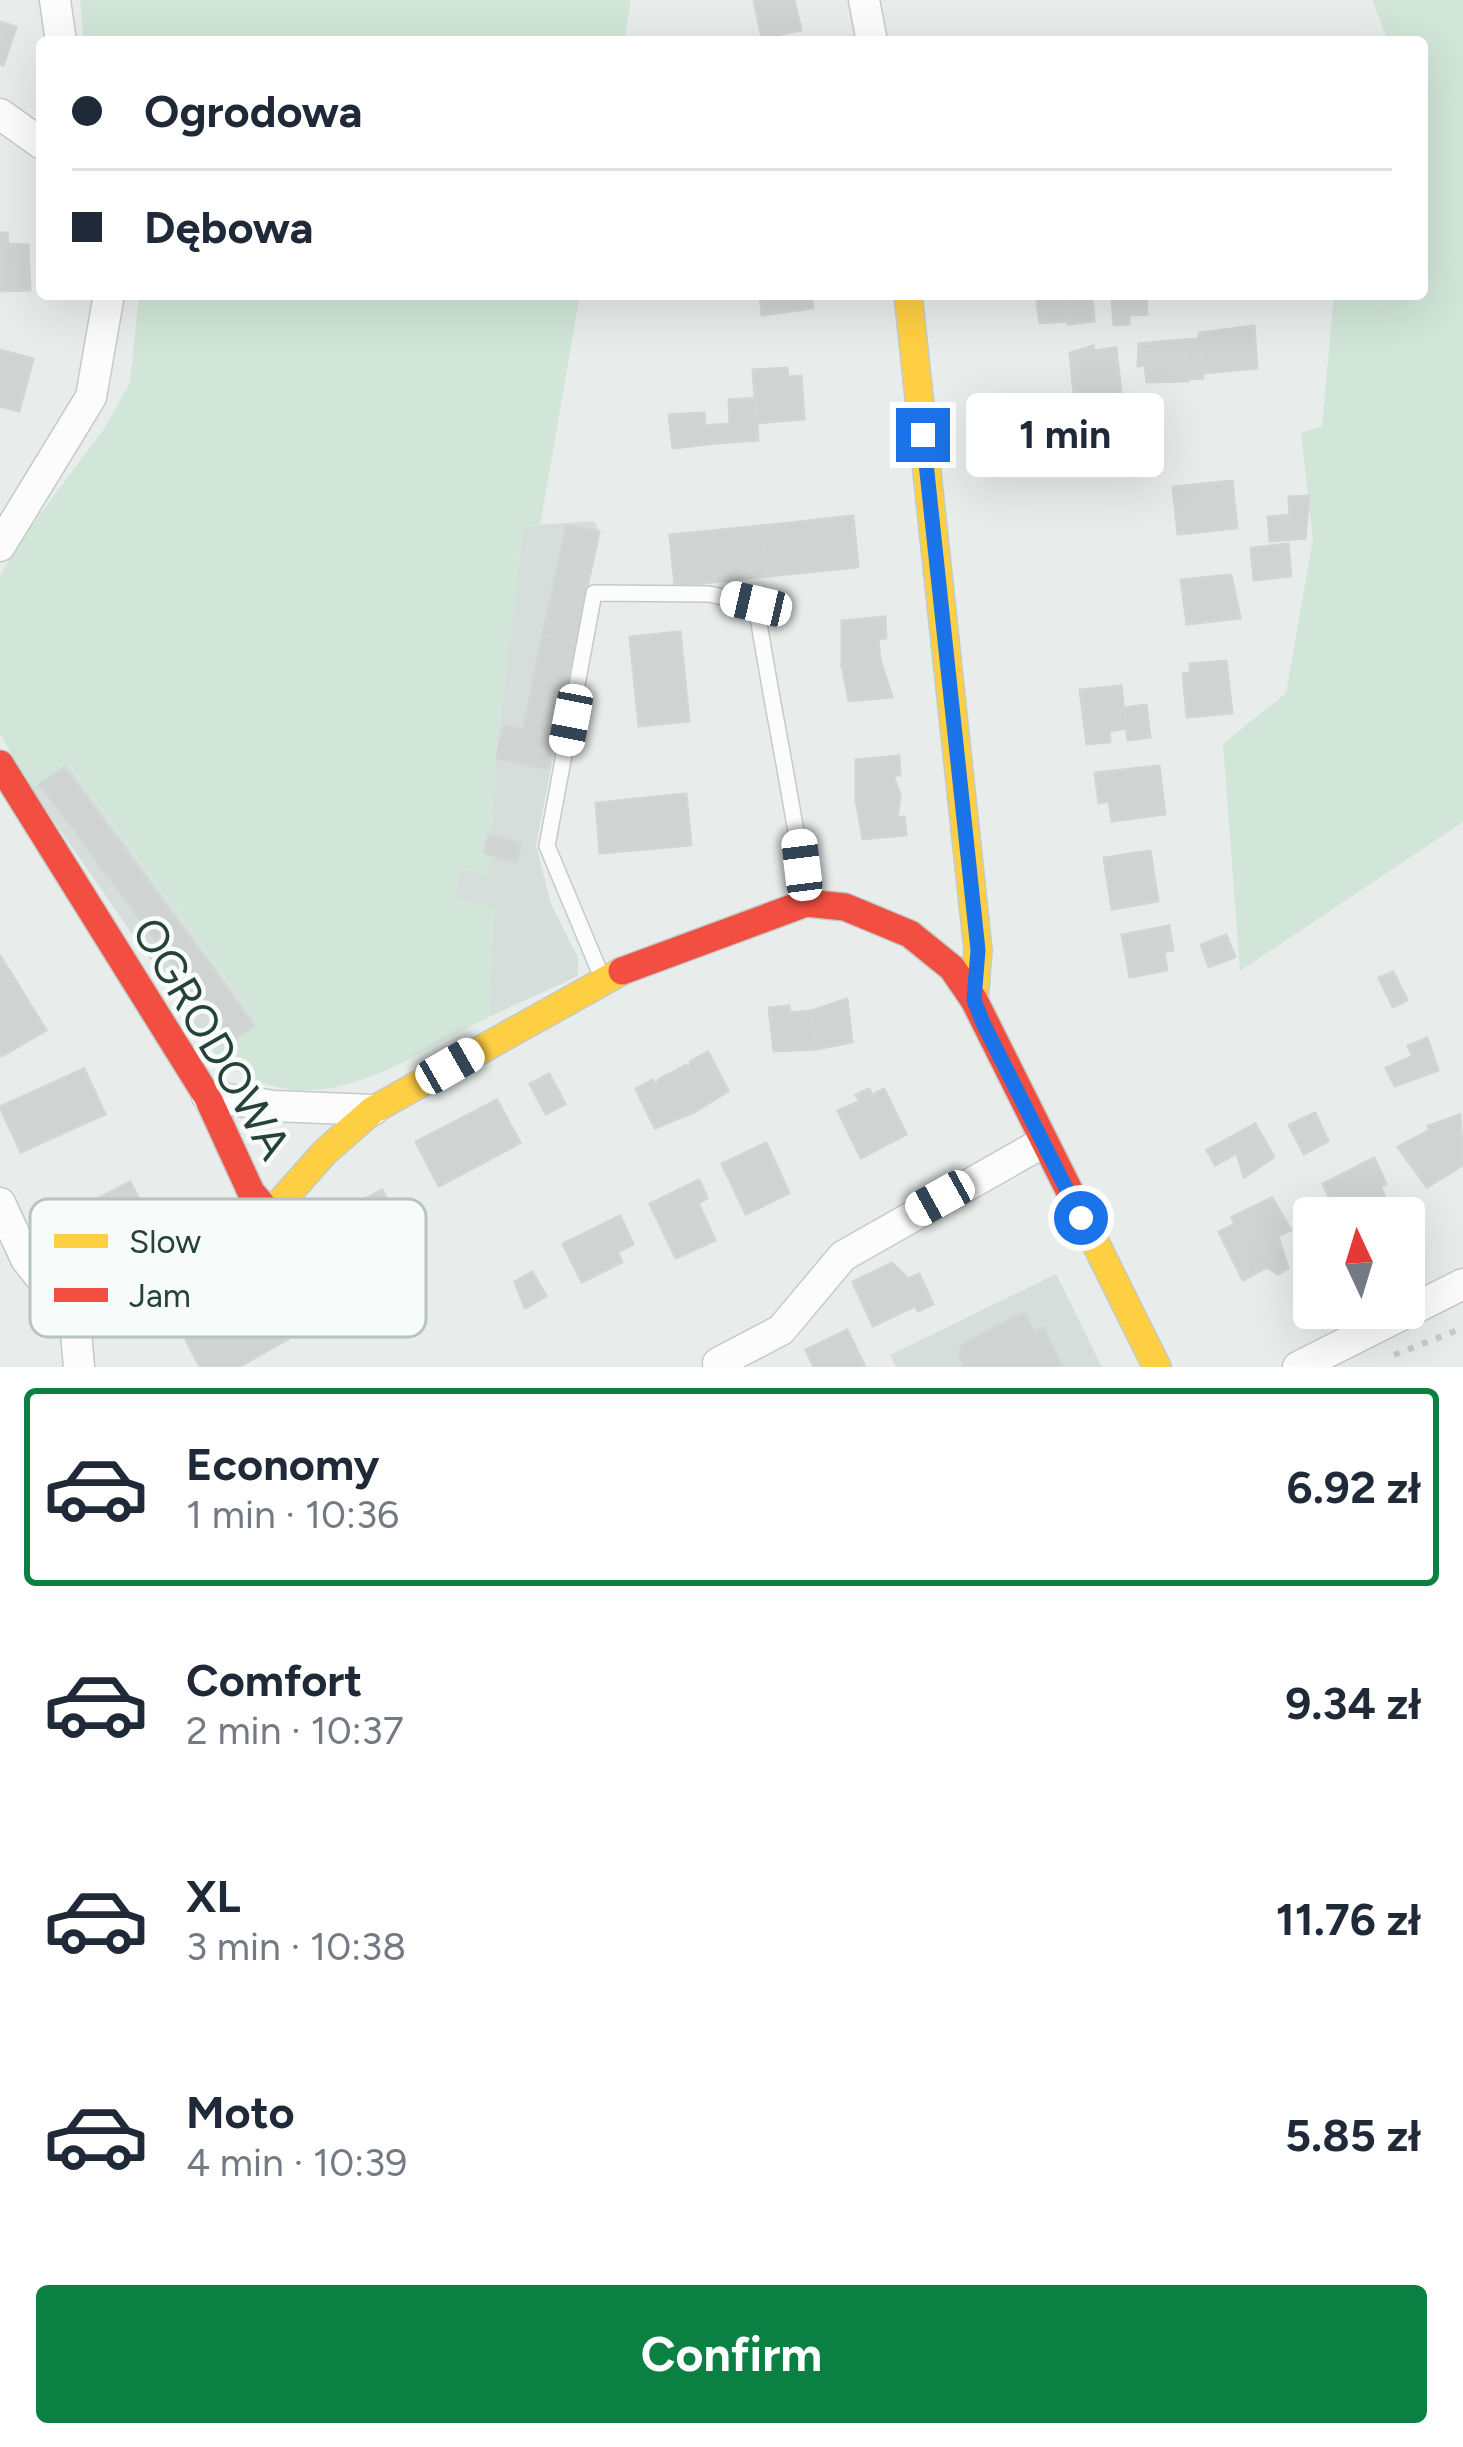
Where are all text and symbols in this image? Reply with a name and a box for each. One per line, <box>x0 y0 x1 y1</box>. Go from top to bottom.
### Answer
text: Ogrodowa <box>144 84 362 138</box>
text: Dębowa <box>144 200 313 254</box>
callout: 1 min <box>965 393 1163 477</box>
route end <box>896 408 950 462</box>
text: 1 min <box>1019 411 1111 458</box>
car <box>717 578 795 630</box>
car <box>546 681 596 759</box>
car <box>780 827 824 903</box>
street label: OGRODOWA <box>121 908 303 1169</box>
car <box>410 1032 490 1100</box>
car <box>900 1165 980 1231</box>
route start <box>1054 1191 1108 1245</box>
north arrow <box>1293 1197 1425 1329</box>
map controls <box>1293 1197 1425 1329</box>
legend <box>30 1199 426 1337</box>
text: Slow <box>129 1222 201 1261</box>
text: Jam <box>129 1276 191 1315</box>
icon: car <box>42 1433 150 1541</box>
text: Economy <box>186 1437 379 1491</box>
text: 6.92 zł <box>1287 1460 1421 1514</box>
text: 1 min · 10:36 <box>186 1491 399 1538</box>
icon: car <box>42 1649 150 1757</box>
text: Comfort <box>186 1653 362 1707</box>
text: 9.34 zł <box>1285 1676 1421 1730</box>
text: 2 min · 10:37 <box>186 1707 404 1754</box>
icon: car <box>42 1865 150 1973</box>
text: XL <box>186 1869 241 1923</box>
text: 11.76 zł <box>1276 1892 1421 1946</box>
text: 3 min · 10:38 <box>186 1923 406 1970</box>
icon: car <box>42 2081 150 2189</box>
text: Moto <box>186 2085 295 2139</box>
text: 5.85 zł <box>1285 2108 1421 2162</box>
text: 4 min · 10:39 <box>186 2139 407 2186</box>
button: Confirm <box>36 2285 1427 2423</box>

